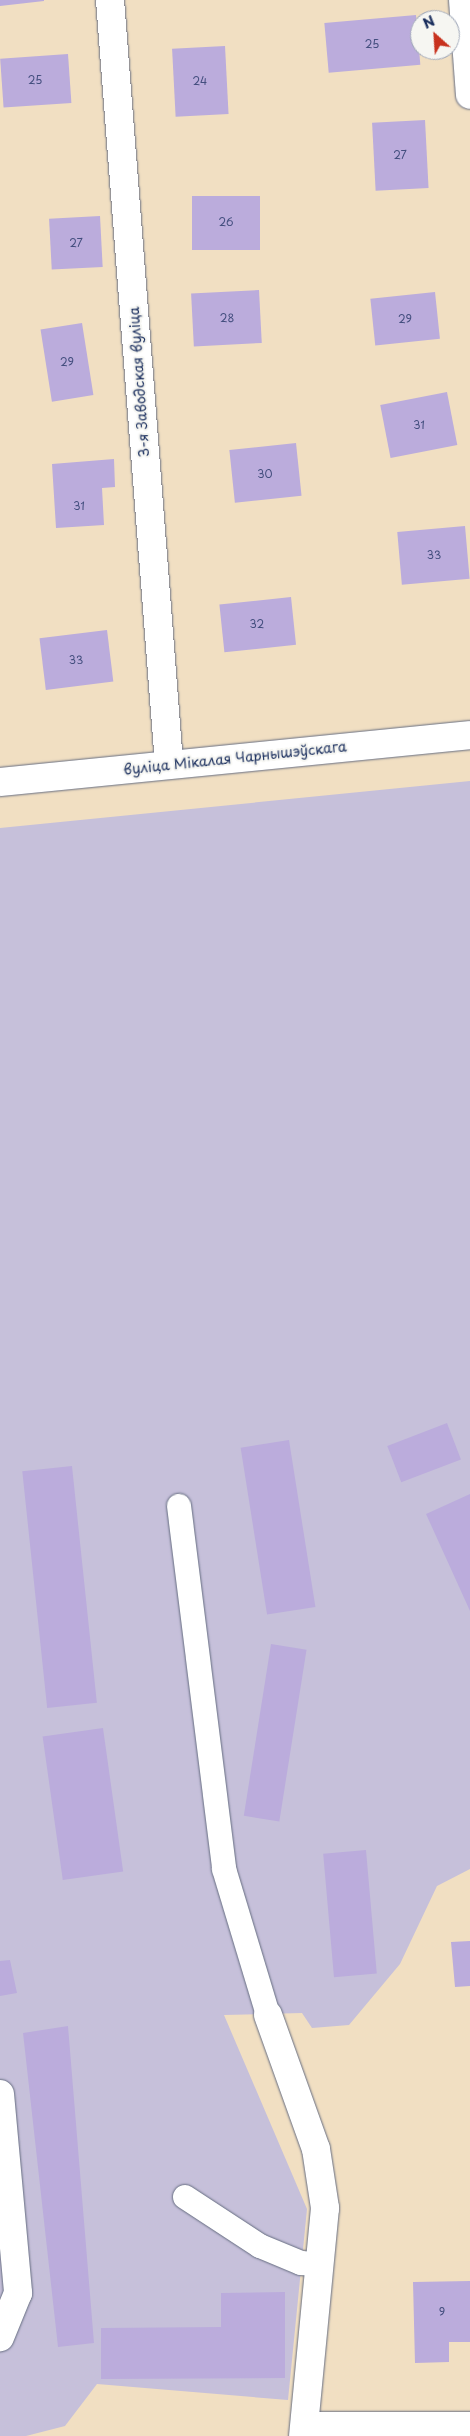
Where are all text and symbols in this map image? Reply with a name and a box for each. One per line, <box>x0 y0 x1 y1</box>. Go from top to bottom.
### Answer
north arrow <box>410 10 460 60</box>
text: N <box>419 10 438 34</box>
house number: 25 <box>365 37 379 51</box>
house number: 25 <box>28 73 42 87</box>
house number: 24 <box>193 74 207 88</box>
house number: 27 <box>393 148 407 162</box>
house number: 26 <box>218 215 234 229</box>
house number: 27 <box>69 236 83 250</box>
street label: 3-я Заводская вуліца <box>125 306 153 458</box>
house number: 28 <box>220 311 234 325</box>
house number: 29 <box>398 312 412 326</box>
house number: 29 <box>60 355 74 369</box>
house number: 31 <box>413 418 425 432</box>
house number: 30 <box>257 467 273 481</box>
house number: 31 <box>73 499 85 513</box>
house number: 33 <box>427 548 441 562</box>
house number: 32 <box>250 617 264 631</box>
house number: 33 <box>69 653 83 667</box>
street label: вуліца Мікалая Чарнышэўскага <box>122 738 348 778</box>
house number: 9 <box>439 2305 445 2319</box>

